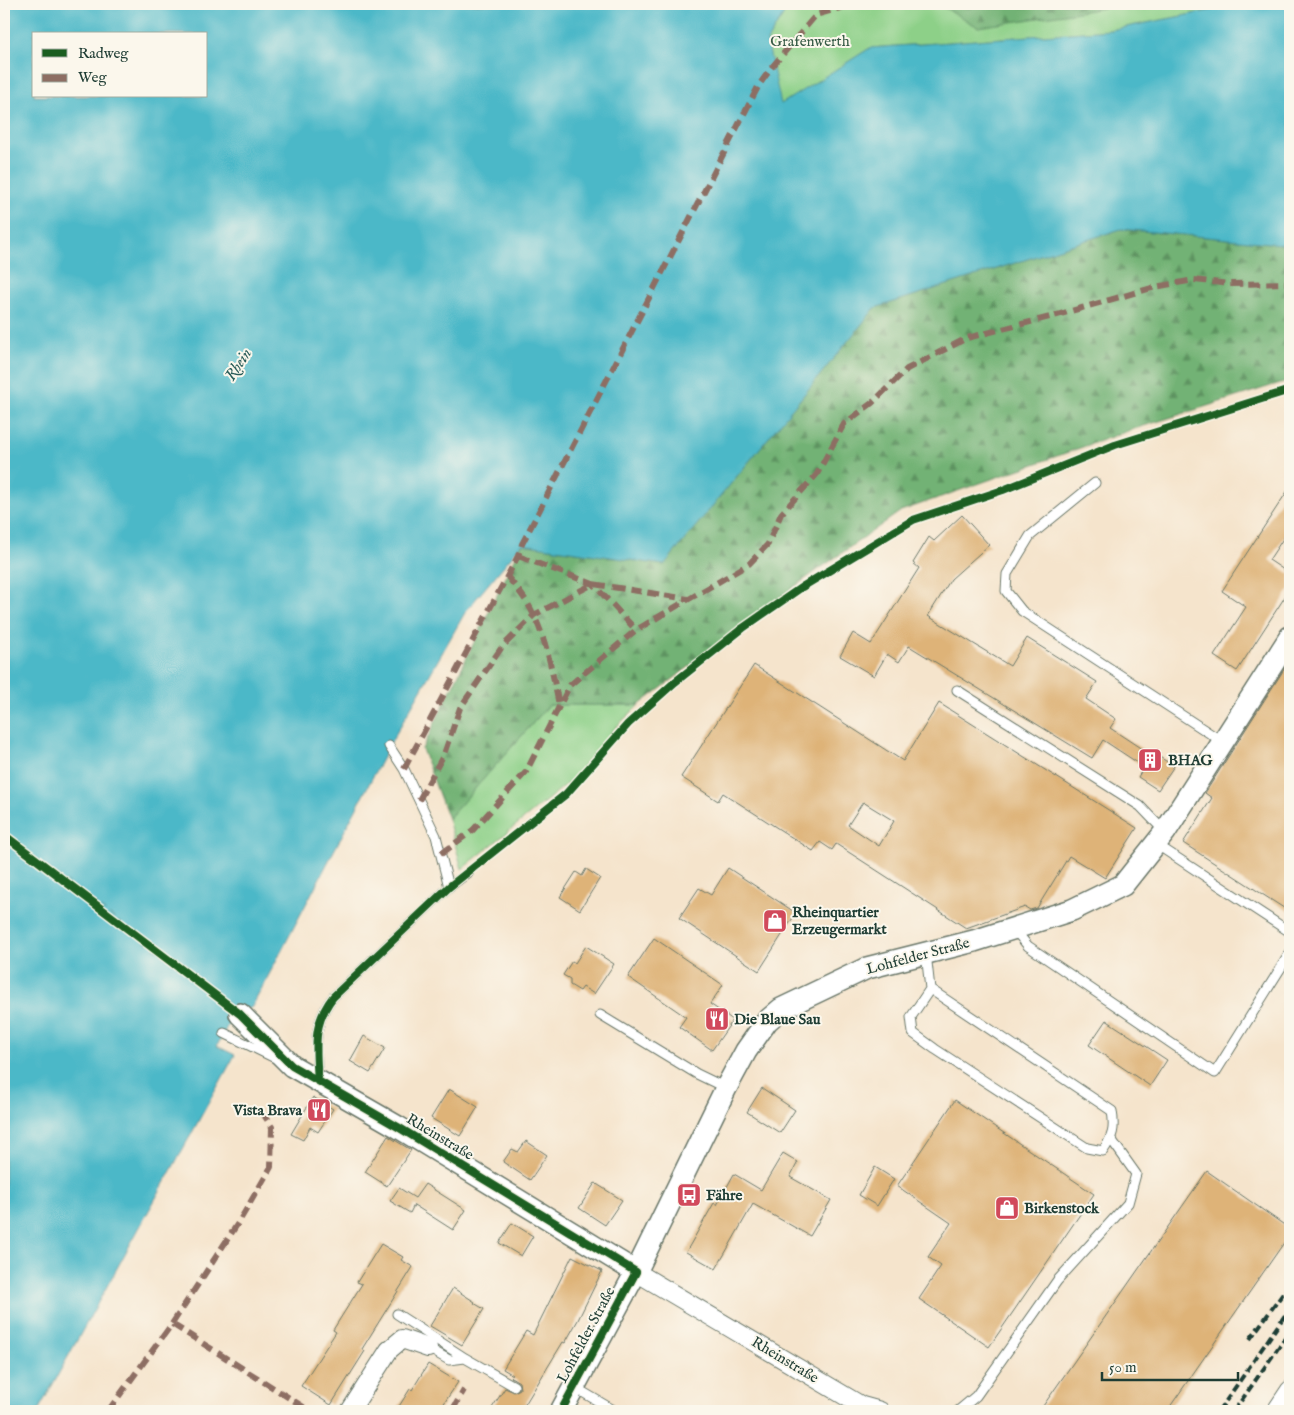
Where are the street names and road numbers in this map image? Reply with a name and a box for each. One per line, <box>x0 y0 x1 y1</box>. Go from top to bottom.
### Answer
street label: Lohfelder Straße <box>864 933 972 979</box>
street label: Rheinstraße <box>403 1109 477 1165</box>
street label: Lohfelder Straße <box>553 1284 619 1386</box>
street label: Rheinstraße <box>748 1332 822 1388</box>

